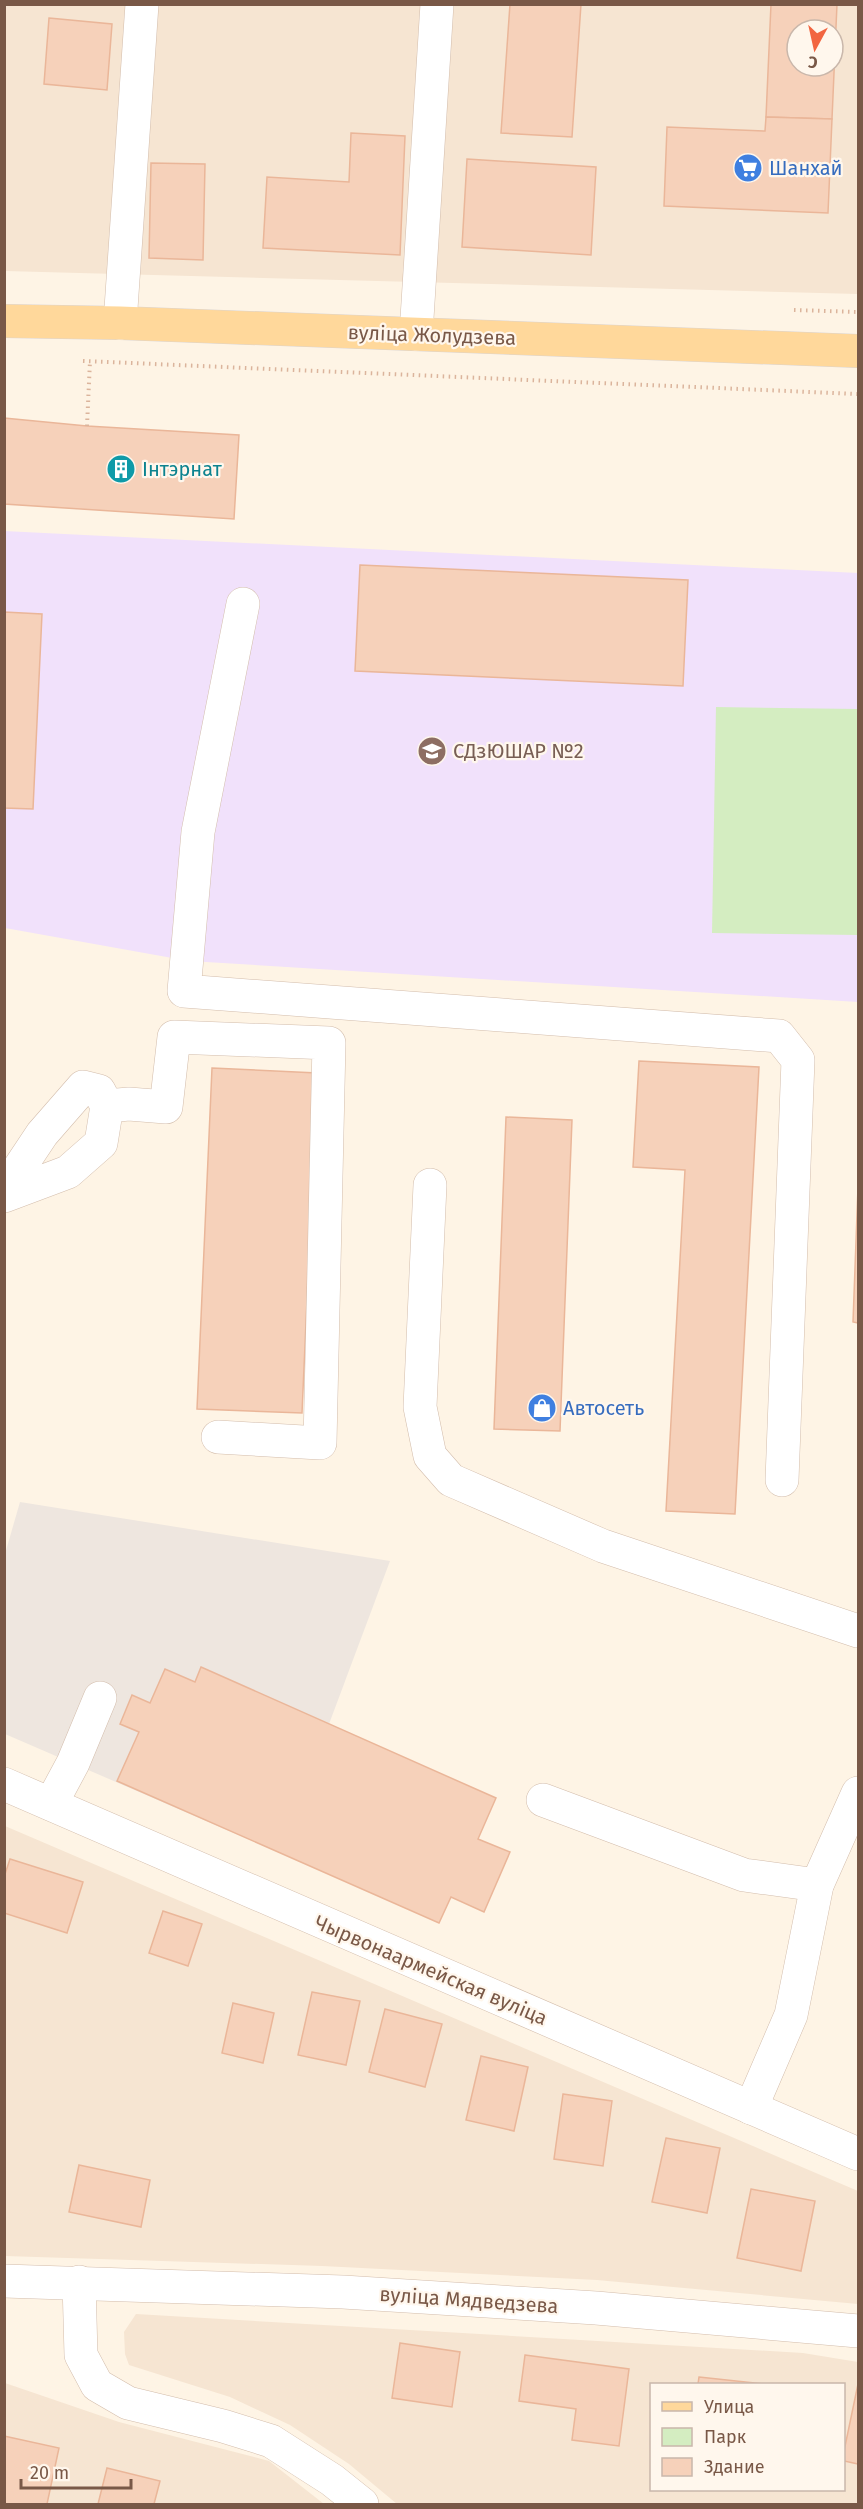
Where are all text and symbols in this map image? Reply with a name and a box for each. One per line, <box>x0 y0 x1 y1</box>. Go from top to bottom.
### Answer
north arrow <box>785 18 845 78</box>
text: С <box>806 52 819 72</box>
supermarket icon: Шанхай <box>732 152 764 184</box>
place label: Шанхай <box>769 156 843 180</box>
street label: вуліца Жолудзева <box>347 320 517 350</box>
building icon: Інтэрнат <box>105 453 137 485</box>
place label: Інтэрнат <box>142 457 223 481</box>
school or university icon: СДзЮШАР №2 <box>416 735 448 767</box>
place label: СДзЮШАР №2 <box>453 739 584 763</box>
shop icon: Автосеть <box>526 1392 558 1424</box>
place label: Автосеть <box>563 1396 644 1420</box>
street label: Чырвонаармейская вуліца <box>311 1910 551 2030</box>
street label: вуліца Мядведзева <box>379 2282 559 2318</box>
legend <box>650 2383 845 2491</box>
text: Улица <box>704 2396 754 2418</box>
text: Парк <box>704 2426 747 2448</box>
scale bar <box>21 2452 130 2490</box>
text: Здание <box>704 2456 765 2478</box>
text: 20 m <box>30 2462 69 2484</box>

